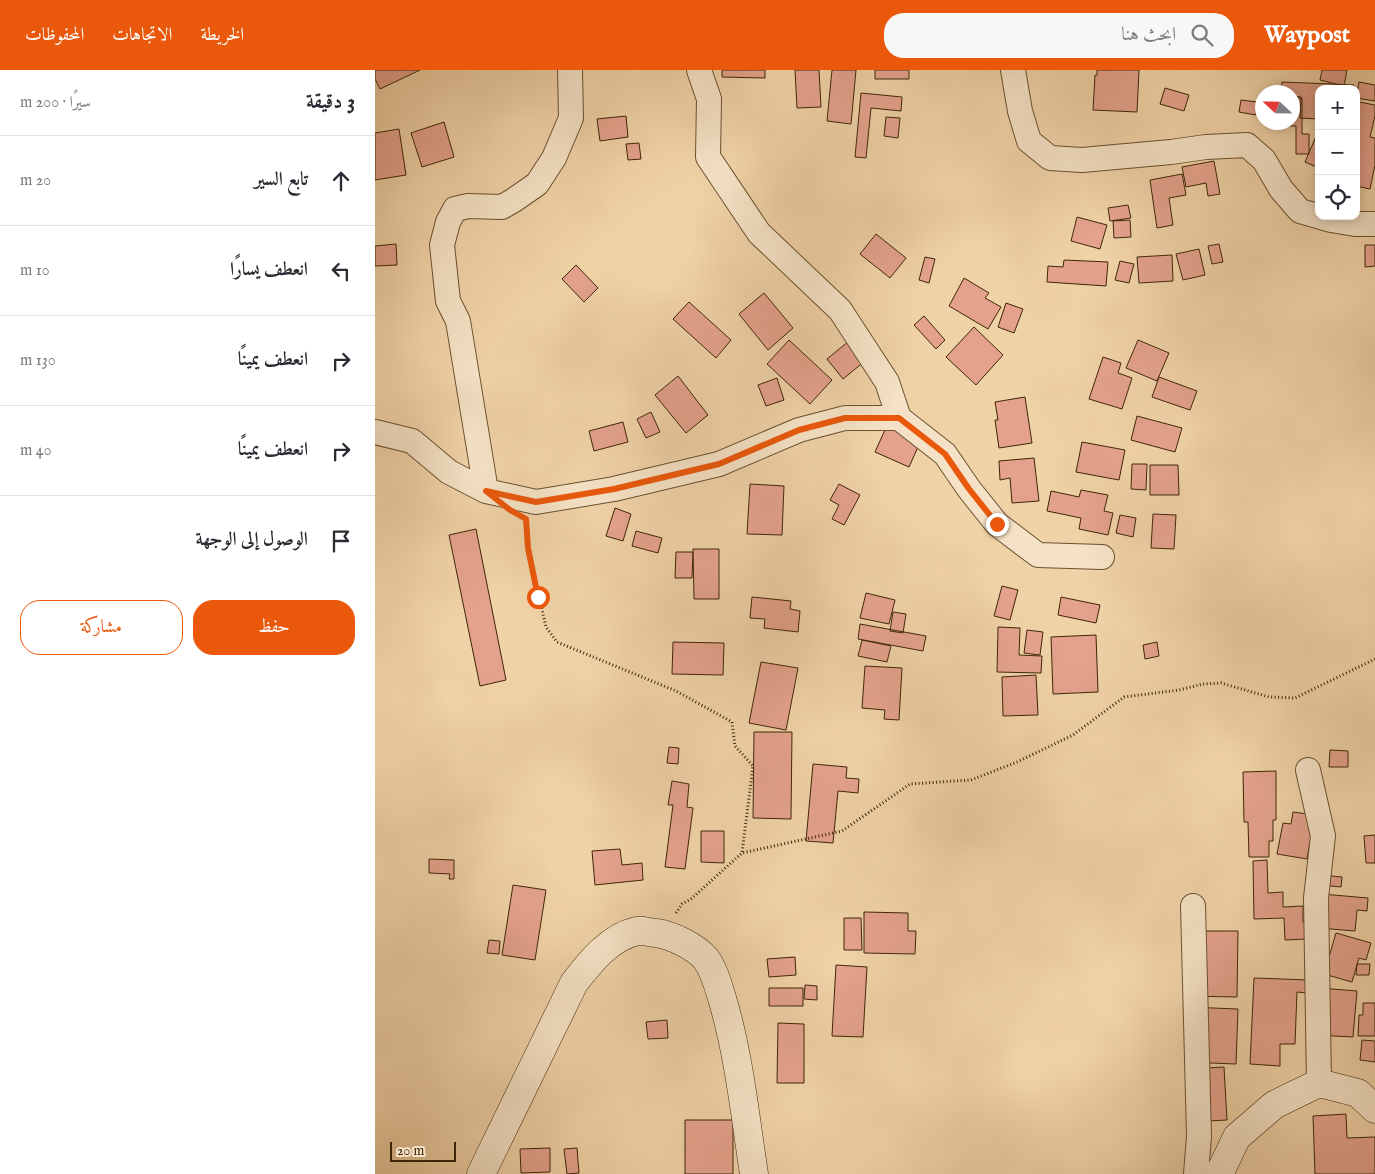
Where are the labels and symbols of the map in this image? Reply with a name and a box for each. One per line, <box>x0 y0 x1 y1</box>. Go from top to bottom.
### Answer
north arrow <box>1255 85 1300 130</box>
route end <box>986 513 1009 536</box>
route start <box>527 586 550 609</box>
scale bar <box>390 1139 456 1162</box>

